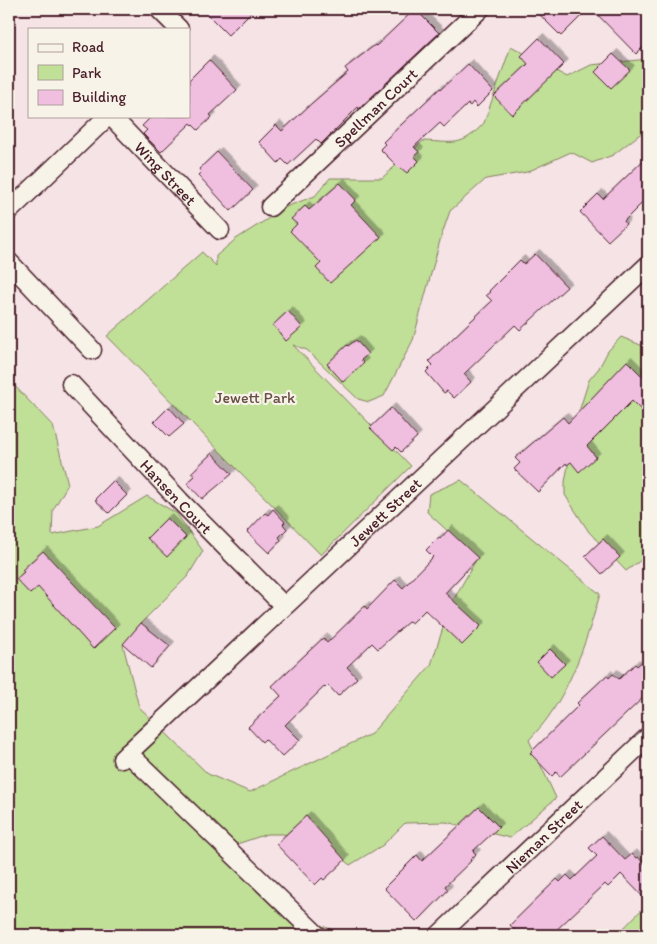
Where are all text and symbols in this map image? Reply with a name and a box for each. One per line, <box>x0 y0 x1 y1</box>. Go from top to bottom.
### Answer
legend <box>28 28 190 118</box>
text: Road <box>72 38 105 56</box>
text: Park <box>72 64 102 82</box>
street label: Spellman Court <box>330 64 421 152</box>
text: Building <box>72 88 126 106</box>
street label: Wing Street <box>130 138 200 209</box>
park label: Jewett Park <box>215 388 296 407</box>
street label: Hansen Court <box>136 456 216 538</box>
street label: Jewett Street <box>346 474 425 551</box>
street label: Nieman Street <box>501 795 586 877</box>

